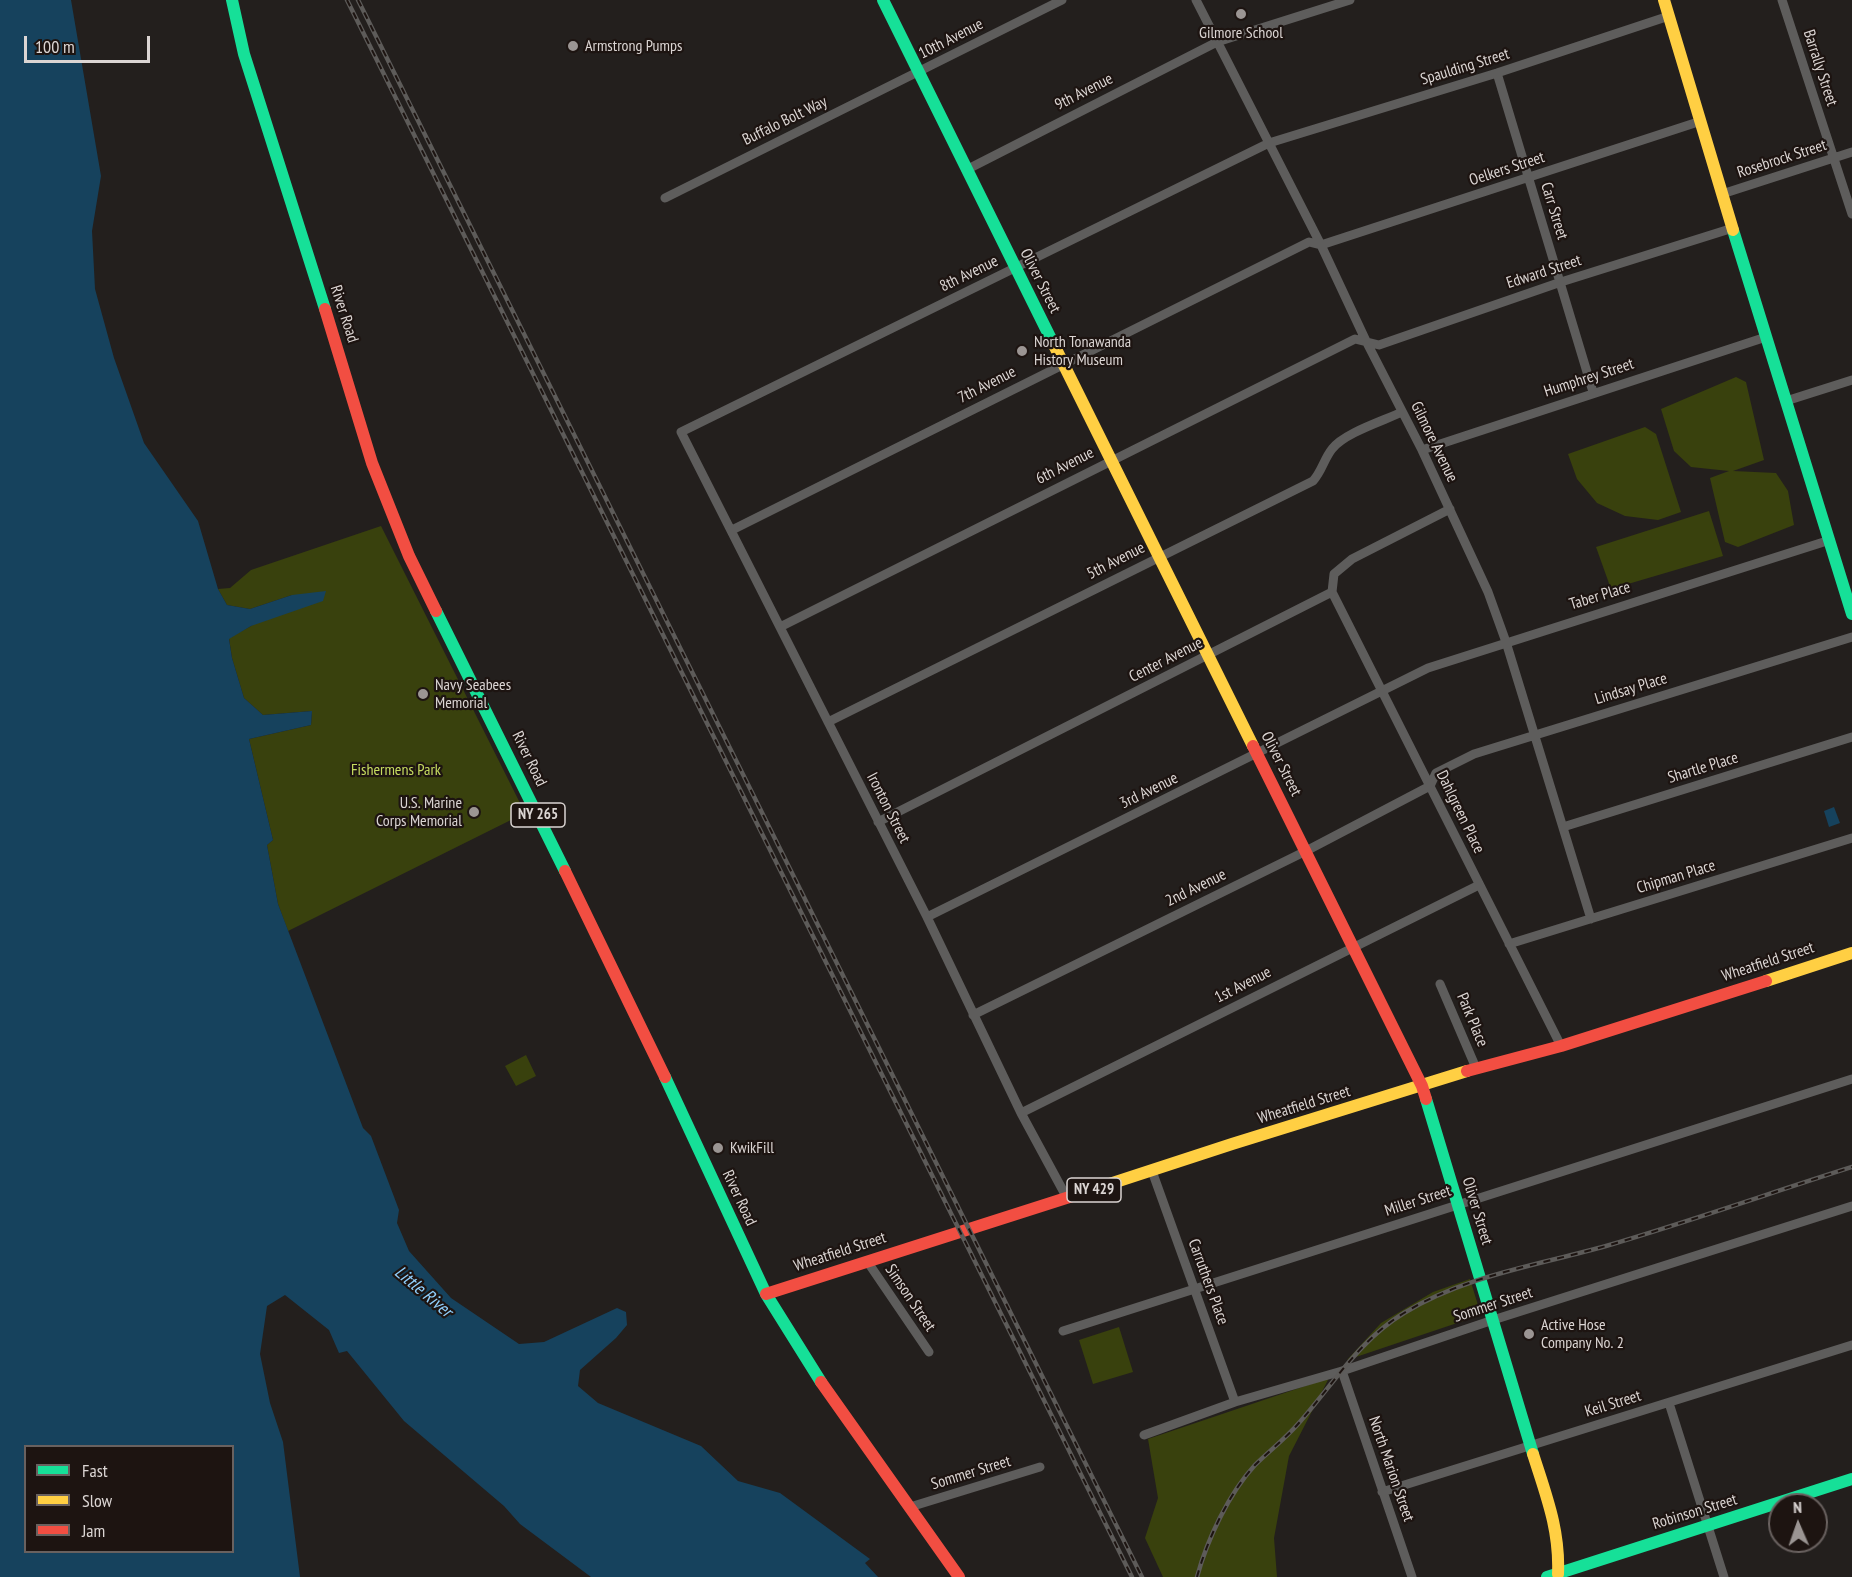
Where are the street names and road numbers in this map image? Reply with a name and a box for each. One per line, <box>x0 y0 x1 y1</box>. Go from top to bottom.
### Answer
street label: 10th Avenue <box>916 15 986 63</box>
street label: Barrally Street <box>1799 27 1841 109</box>
street label: Spaulding Street <box>1418 44 1512 90</box>
street label: 9th Avenue <box>1052 69 1116 115</box>
street label: Buffalo Bolt Way <box>740 92 830 150</box>
street label: Rosebrock Street <box>1735 136 1829 182</box>
street label: Oelkers Street <box>1467 148 1547 190</box>
street label: Carr Street <box>1536 180 1572 242</box>
street label: Oliver Street <box>1016 246 1064 316</box>
street label: Edward Street <box>1504 251 1584 293</box>
street label: 8th Avenue <box>937 252 1001 296</box>
street label: River Road <box>326 283 362 345</box>
street label: Humphrey Street <box>1542 354 1636 402</box>
street label: 7th Avenue <box>955 362 1019 408</box>
street label: Gilmore Avenue <box>1406 399 1462 485</box>
street label: 6th Avenue <box>1033 443 1097 489</box>
street label: 5th Avenue <box>1084 538 1148 584</box>
street label: Taber Place <box>1567 578 1633 614</box>
street label: Center Avenue <box>1126 633 1206 687</box>
street label: Lindsay Place <box>1592 669 1670 709</box>
street label: River Road <box>507 728 551 790</box>
street label: Oliver Street <box>1257 729 1305 799</box>
street label: Shartle Place <box>1665 748 1741 788</box>
street label: Dahlgreen Place <box>1432 767 1488 857</box>
street label: Ironton Street <box>862 769 914 847</box>
street label: 3rd Avenue <box>1117 769 1181 813</box>
road number: NY 265 <box>511 803 565 827</box>
street label: Chipman Place <box>1634 856 1718 898</box>
street label: 2nd Avenue <box>1163 865 1229 911</box>
street label: Wheatfield Street <box>1719 938 1817 986</box>
street label: 1st Avenue <box>1212 963 1274 1007</box>
street label: Park Place <box>1452 990 1492 1050</box>
street label: Wheatfield Street <box>1255 1082 1353 1128</box>
street label: River Road <box>718 1167 760 1229</box>
street label: Oliver Street <box>1458 1175 1496 1247</box>
road number: NY 429 <box>1067 1178 1121 1202</box>
street label: Miller Street <box>1382 1181 1454 1221</box>
street label: Wheatfield Street <box>791 1228 889 1276</box>
street label: Carruthers Place <box>1184 1237 1232 1327</box>
street label: Simson Street <box>881 1261 939 1335</box>
street label: Sommer Street <box>1451 1283 1535 1327</box>
street label: Keil Street <box>1583 1386 1643 1422</box>
street label: North Marion Street <box>1364 1414 1418 1524</box>
street label: Sommer Street <box>929 1452 1013 1494</box>
street label: Robinson Street <box>1650 1490 1740 1534</box>

